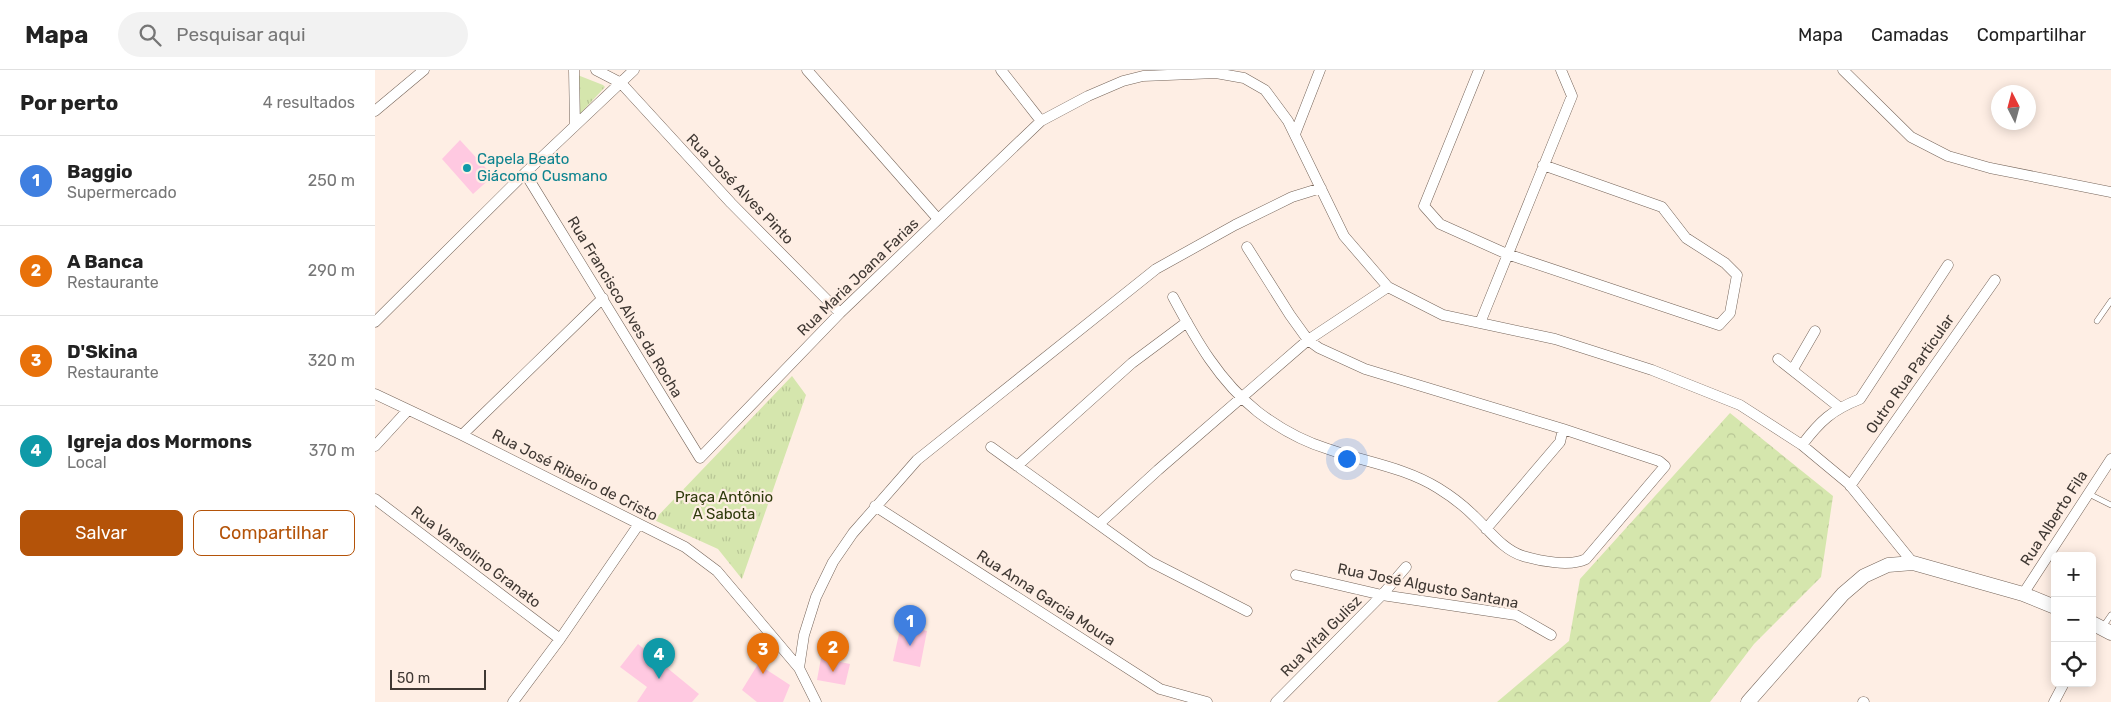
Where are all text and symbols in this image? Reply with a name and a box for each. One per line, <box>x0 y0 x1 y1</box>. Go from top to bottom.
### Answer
search box <box>118 12 468 57</box>
text: Mapa <box>25 21 88 49</box>
icon: search <box>136 21 164 49</box>
text: Pesquisar aqui <box>176 23 306 46</box>
text: Mapa <box>1798 24 1843 46</box>
text: Camadas <box>1871 24 1949 46</box>
text: Compartilhar <box>1977 24 2086 46</box>
north arrow <box>1991 85 2036 130</box>
text: Por perto <box>20 90 118 115</box>
text: 4 resultados <box>263 93 355 112</box>
street label: Rua José Alves Pinto <box>683 130 797 248</box>
place label: Capela Beato Giácomo Cusmano <box>477 150 608 185</box>
text: Baggio <box>67 160 133 183</box>
marker: Capela Beato Giácomo Cusmano <box>461 162 473 174</box>
text: 1 <box>32 171 40 190</box>
text: 250 m <box>308 171 355 190</box>
text: Supermercado <box>67 183 177 202</box>
street label: Rua Francisco Alves da Rocha <box>564 213 686 401</box>
street label: Rua Maria Joana Farias <box>794 214 923 340</box>
text: A Banca <box>67 250 143 273</box>
text: 2 <box>31 261 41 280</box>
text: 290 m <box>308 261 355 280</box>
text: Restaurante <box>67 273 159 292</box>
street label: Outro Rua Particular <box>1862 311 1958 437</box>
text: D'Skina <box>67 340 138 363</box>
text: 3 <box>31 351 41 370</box>
text: 320 m <box>308 351 355 370</box>
text: Restaurante <box>67 363 159 382</box>
street label: Rua José Ribeiro de Cristo <box>489 425 661 525</box>
text: Igreja dos Mormons <box>67 430 252 453</box>
text: 4 <box>31 441 41 460</box>
text: 370 m <box>309 441 355 460</box>
your location <box>1334 446 1360 472</box>
text: Local <box>67 453 107 472</box>
street label: Rua Alberto Fila <box>2017 467 2091 569</box>
park label: Praça Antônio A Sabota <box>675 488 773 523</box>
street label: Rua Vansolino Granato <box>408 502 544 612</box>
button: Salvar <box>20 510 183 556</box>
button: Compartilhar <box>193 510 355 556</box>
street label: Rua Anna Garcia Moura <box>973 546 1119 650</box>
map controls <box>2051 552 2096 687</box>
button: + <box>2051 552 2096 597</box>
street label: Rua José Algusto Santana <box>1336 560 1520 612</box>
street label: Rua Vital Gulisz <box>1277 592 1365 680</box>
button: − <box>2051 597 2096 642</box>
pin: 1 <box>894 605 926 646</box>
pin: 2 <box>817 631 849 672</box>
pin: 3 <box>747 633 779 674</box>
pin: 4 <box>643 638 675 679</box>
button: locate <box>2051 642 2096 687</box>
scale bar <box>390 667 486 690</box>
text: 50 m <box>397 670 430 687</box>

